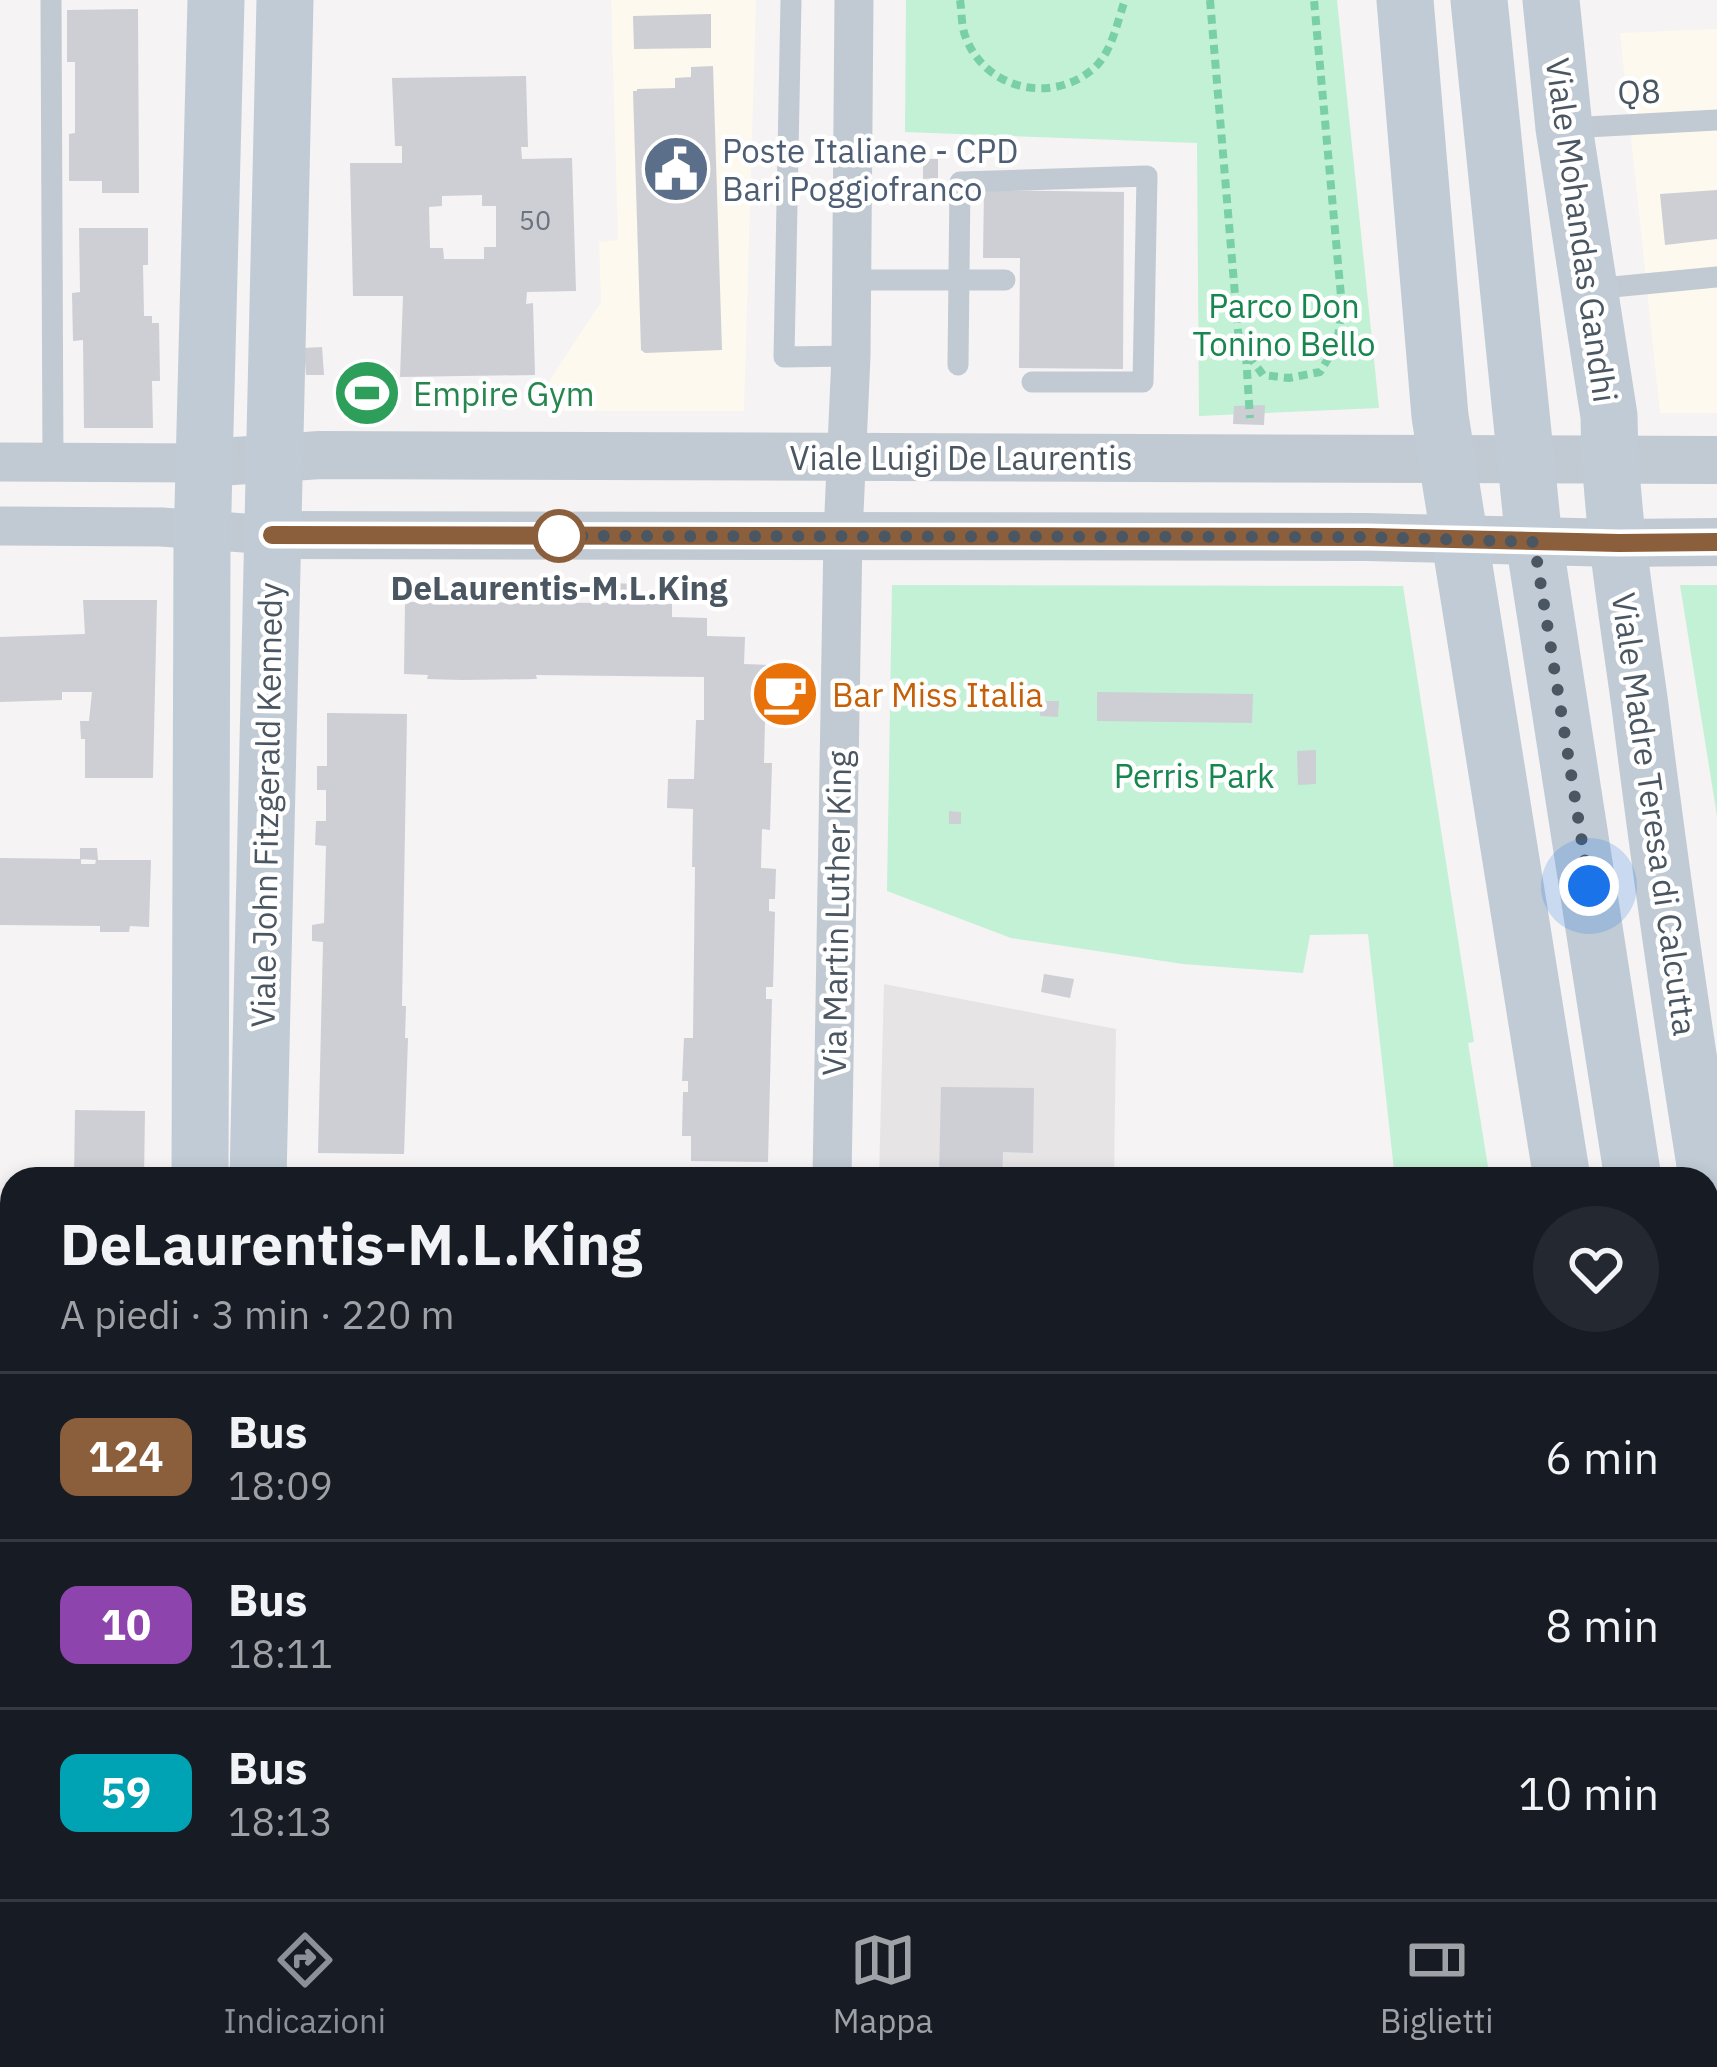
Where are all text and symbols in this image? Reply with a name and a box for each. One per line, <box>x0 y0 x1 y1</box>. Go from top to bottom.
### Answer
street label: Viale Mohandas Gandhi <box>1537 55 1627 405</box>
street label: Q8 <box>1616 68 1662 114</box>
place label: Poste Italiane - CPD Bari Poggiofranco <box>722 129 1019 210</box>
public building icon: Poste Italiane - CPD Bari Poggiofranco <box>641 134 711 204</box>
house number: 50 <box>519 202 551 237</box>
park label: Parco Don Tonino Bello <box>1192 284 1376 365</box>
sports icon: Empire Gym <box>332 358 402 428</box>
place label: Empire Gym <box>413 372 595 415</box>
street label: Viale Luigi De Laurentis <box>789 436 1133 479</box>
marker: DeLaurentis-M.L.King <box>534 511 584 561</box>
place label: DeLaurentis-M.L.King <box>391 566 728 609</box>
street label: Viale John Fitzgerald Kennedy <box>241 582 291 1028</box>
street label: Viale Madre Teresa di Calcutta <box>1603 590 1707 1038</box>
cafe icon: Bar Miss Italia <box>750 659 820 729</box>
place label: Bar Miss Italia <box>832 673 1043 716</box>
street label: Via Martin Luther King <box>812 749 860 1076</box>
park label: Perris Park <box>1114 754 1274 797</box>
your location <box>1559 856 1619 916</box>
button: heart <box>1533 1206 1659 1332</box>
text: DeLaurentis-M.L.King <box>60 1207 642 1281</box>
text: A piedi · 3 min · 220 m <box>60 1289 455 1340</box>
text: Bus <box>228 1402 308 1460</box>
text: 6 min <box>1545 1428 1659 1486</box>
text: 124 <box>88 1429 164 1484</box>
text: 18:09 <box>228 1460 333 1511</box>
text: Bus <box>228 1570 308 1628</box>
text: 8 min <box>1545 1596 1659 1654</box>
text: 10 <box>101 1597 151 1652</box>
text: 18:11 <box>228 1628 333 1679</box>
text: Bus <box>228 1738 308 1796</box>
text: 10 min <box>1518 1764 1659 1822</box>
text: 59 <box>101 1765 151 1820</box>
text: 18:13 <box>228 1796 333 1847</box>
tab: Indicazioni <box>223 1927 386 2042</box>
tab: Mappa <box>833 1927 933 2042</box>
tab: Biglietti <box>1380 1927 1494 2042</box>

